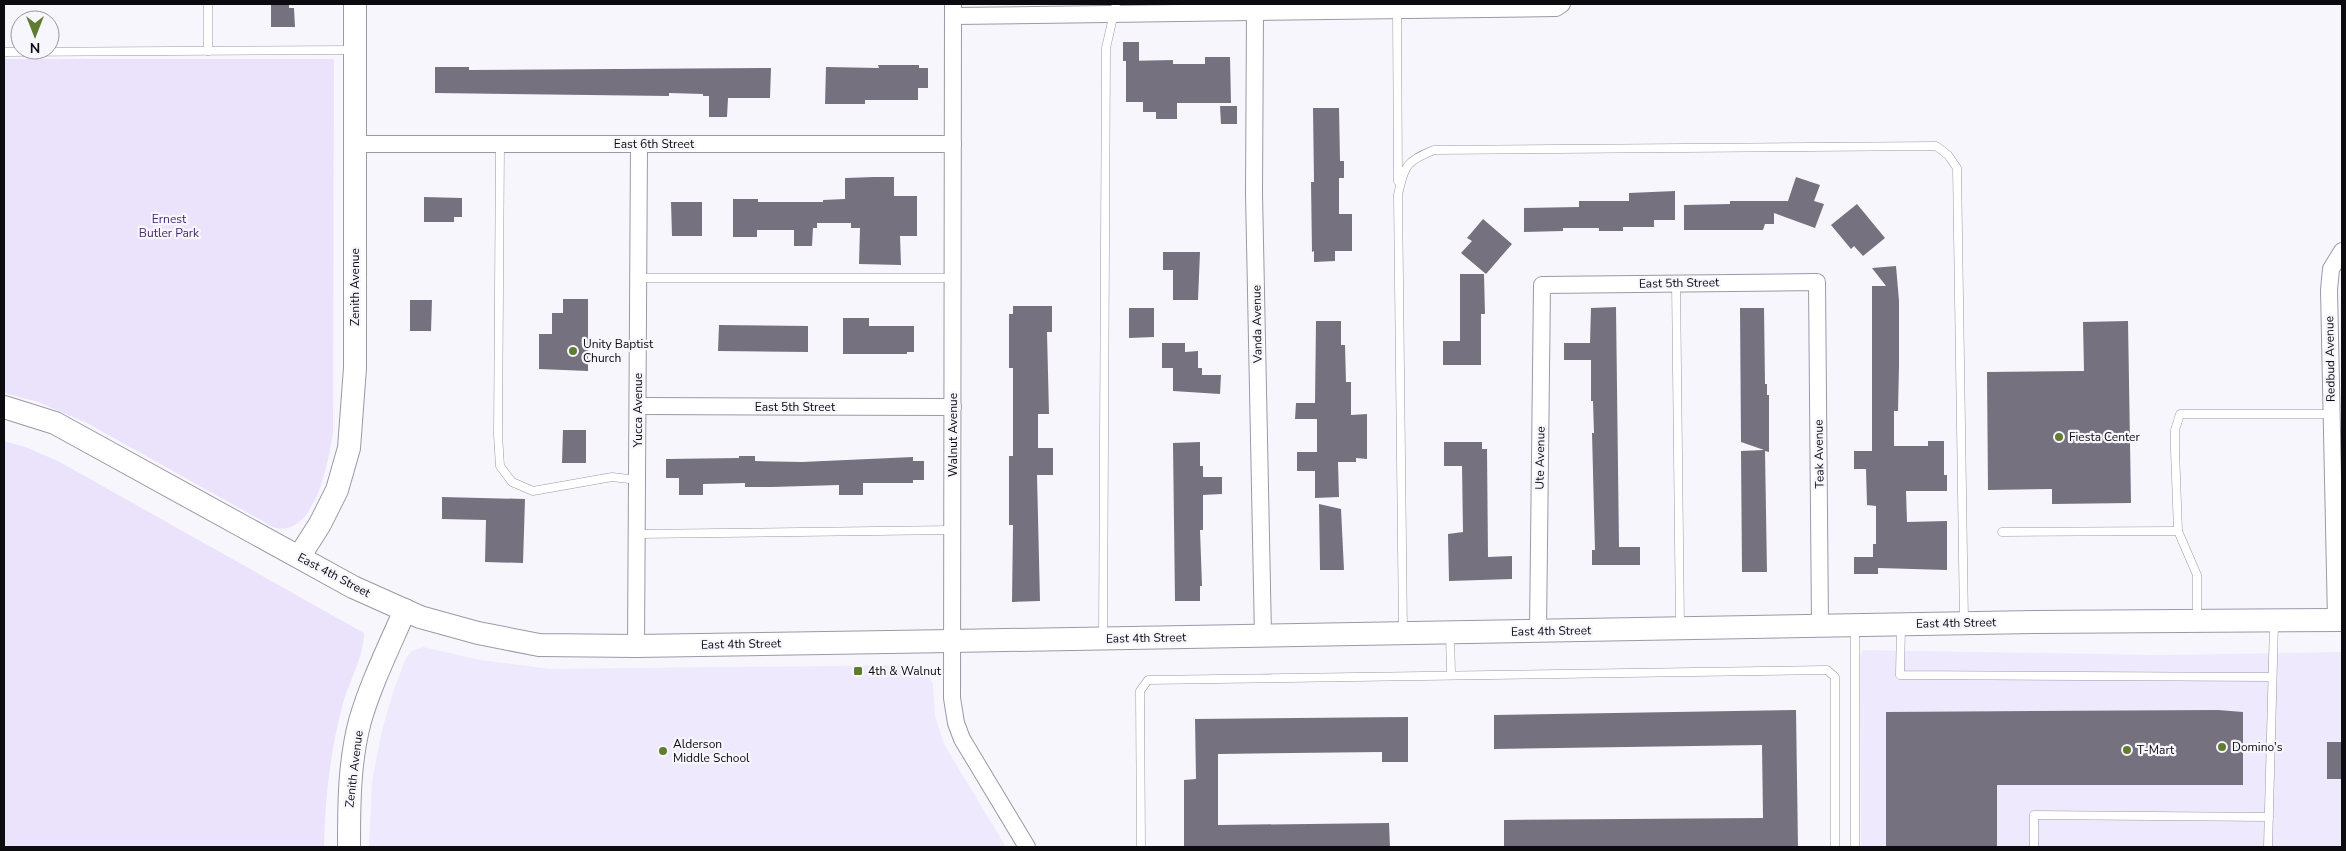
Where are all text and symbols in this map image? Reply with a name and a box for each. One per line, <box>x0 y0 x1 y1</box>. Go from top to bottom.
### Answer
north arrow <box>10 10 60 60</box>
text: N <box>30 38 40 57</box>
street label: East 6th Street <box>614 136 695 152</box>
park label: Ernest Butler Park <box>139 211 200 241</box>
street label: Zenith Avenue <box>347 248 363 326</box>
street label: East 5th Street <box>1639 274 1720 292</box>
street label: Vanda Avenue <box>1248 285 1266 364</box>
street label: Redbud Avenue <box>2321 316 2339 402</box>
place label: Unity Baptist Church <box>583 336 654 366</box>
marker: Unity Baptist Church <box>567 345 579 357</box>
street label: Yucca Avenue <box>630 373 646 448</box>
street label: Walnut Avenue <box>945 393 961 477</box>
street label: East 5th Street <box>755 399 836 415</box>
street label: Teak Avenue <box>1810 419 1828 489</box>
street label: Ute Avenue <box>1531 426 1549 490</box>
place label: Fiesta Center <box>2069 429 2140 445</box>
marker: Fiesta Center <box>2053 431 2065 443</box>
street label: East 4th Street <box>295 549 374 601</box>
street label: East 4th Street <box>1916 614 1997 632</box>
street label: East 4th Street <box>1511 622 1592 640</box>
street label: East 4th Street <box>1106 629 1187 647</box>
street label: East 4th Street <box>701 635 782 653</box>
place label: 4th & Walnut <box>868 663 942 679</box>
marker: 4th & Walnut <box>852 665 864 677</box>
street label: Zenith Avenue <box>341 729 367 809</box>
place label: Alderson Middle School <box>673 736 750 766</box>
place label: Domino's <box>2232 739 2283 755</box>
marker: Domino's <box>2216 741 2228 753</box>
place label: T-Mart <box>2137 742 2175 758</box>
marker: T-Mart <box>2121 744 2133 756</box>
marker: Alderson Middle School <box>657 745 669 757</box>

